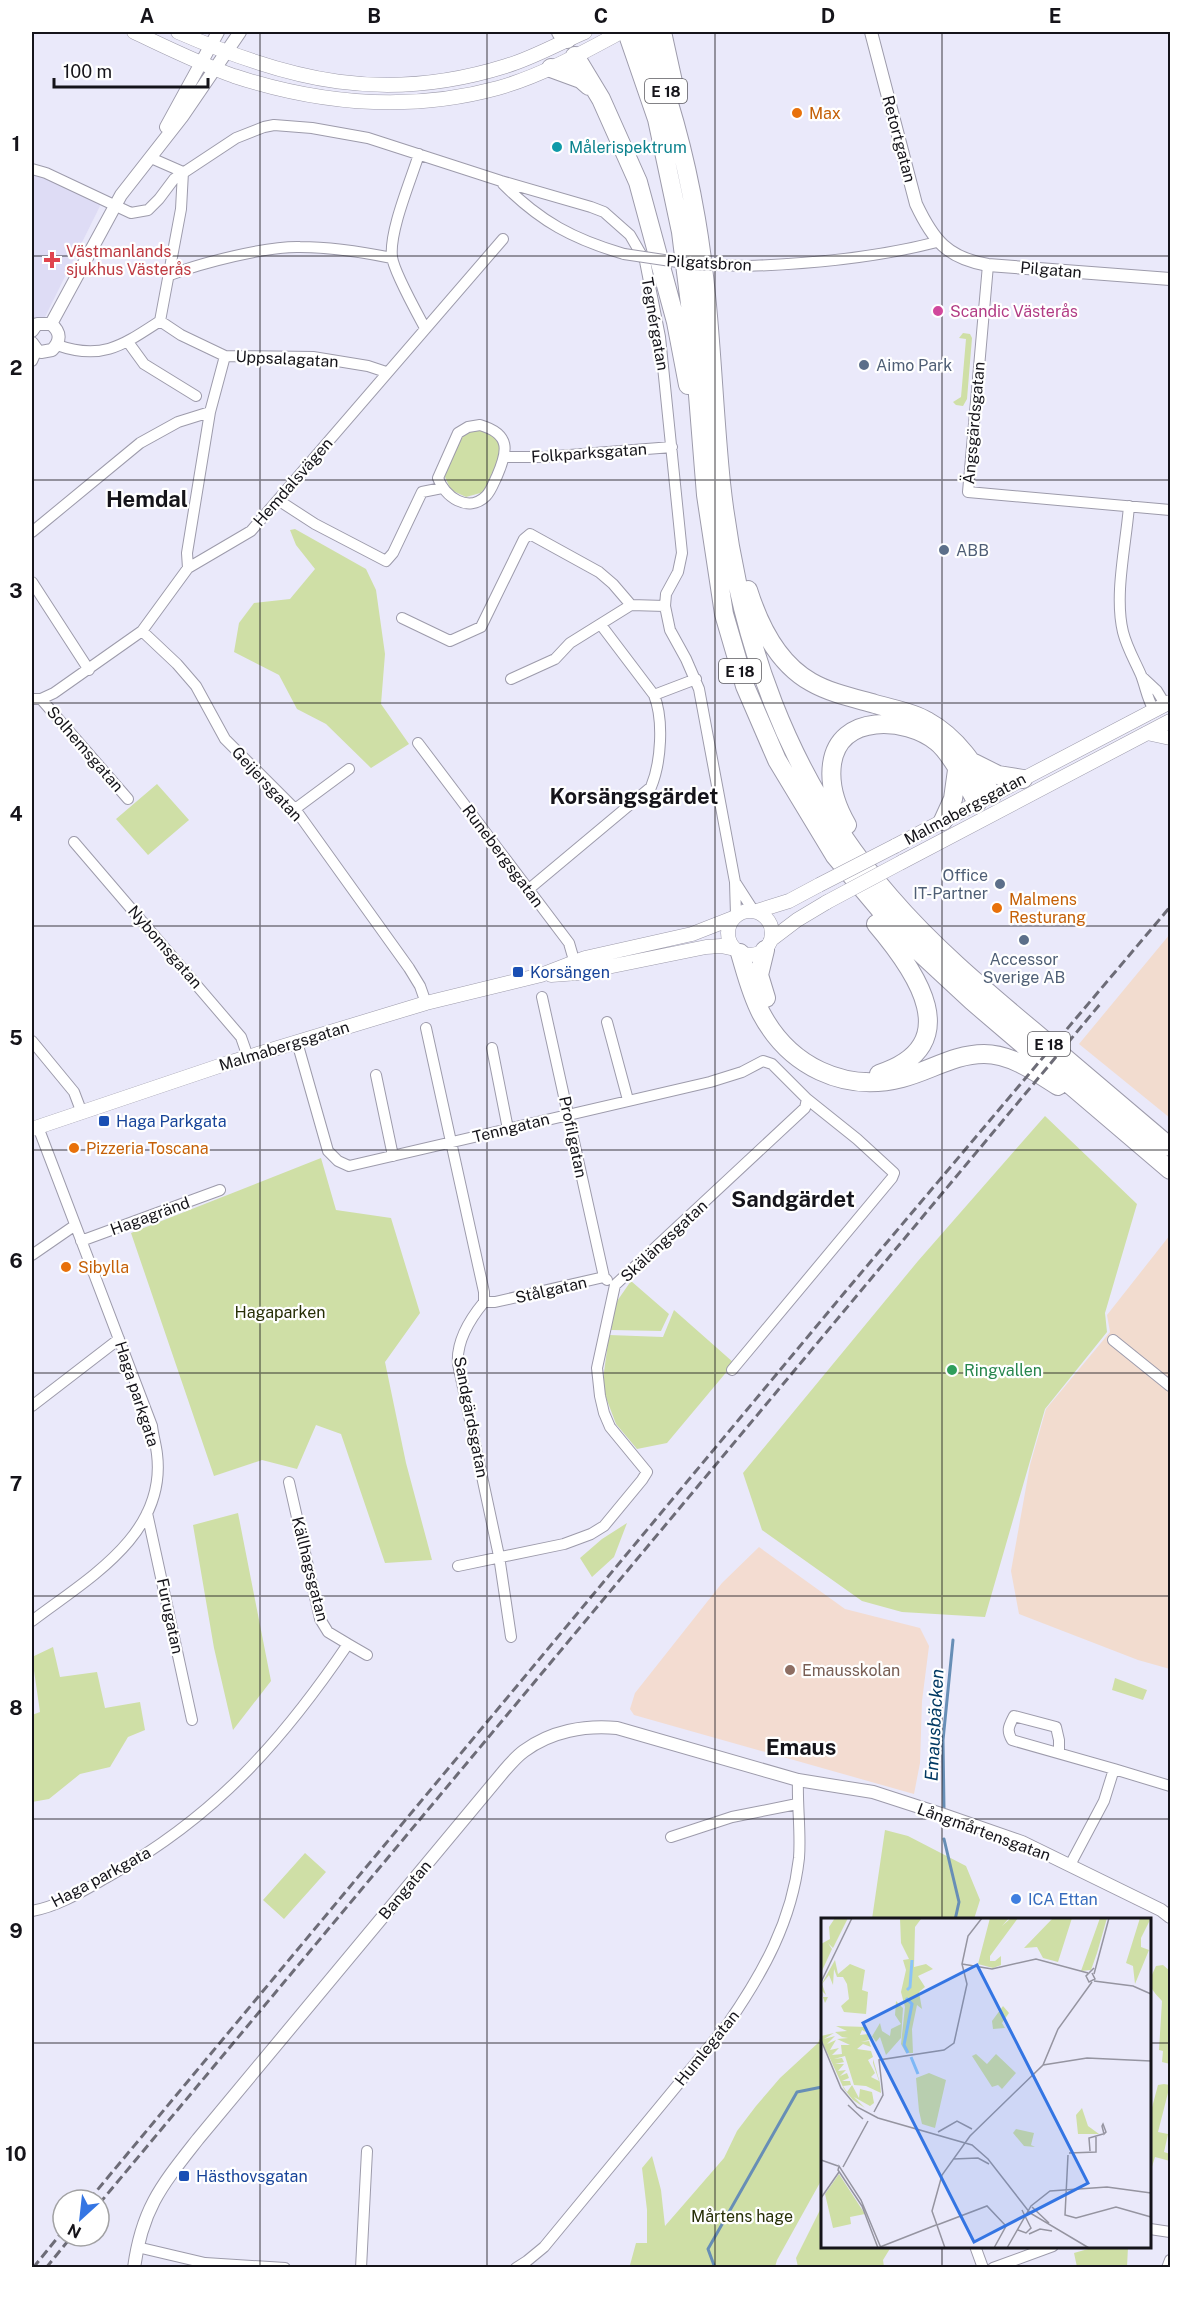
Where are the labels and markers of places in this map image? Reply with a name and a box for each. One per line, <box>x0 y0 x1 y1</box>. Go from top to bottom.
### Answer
place label: Max <box>809 104 841 123</box>
marker: Max <box>790 106 804 120</box>
place label: Målerispektrum <box>569 138 687 157</box>
marker: Målerispektrum <box>550 140 564 154</box>
place label: Västmanlands sjukhus Västerås <box>66 242 191 279</box>
marker: Västmanlands sjukhus Västerås <box>43 251 61 269</box>
place label: Scandic Västerås <box>950 302 1078 321</box>
marker: Scandic Västerås <box>931 304 945 318</box>
place label: Aimo Park <box>876 356 952 375</box>
marker: Aimo Park <box>857 358 871 372</box>
place label: ABB <box>956 541 989 560</box>
marker: ABB <box>937 543 951 557</box>
place label: Office IT-Partner <box>913 866 988 903</box>
marker: Office IT-Partner <box>993 877 1007 891</box>
place label: Malmens Resturang <box>1009 890 1086 927</box>
marker: Malmens Resturang <box>990 901 1004 915</box>
marker: Accessor Sverige AB <box>1017 933 1031 947</box>
place label: Accessor Sverige AB <box>983 950 1065 987</box>
place label: Korsängen <box>530 963 610 982</box>
marker: Korsängen <box>511 965 525 979</box>
place label: Haga Parkgata <box>116 1112 227 1131</box>
marker: Haga Parkgata <box>97 1114 111 1128</box>
place label: Pizzeria Toscana <box>86 1139 209 1158</box>
marker: Pizzeria Toscana <box>67 1141 81 1155</box>
place label: Sibylla <box>78 1258 129 1277</box>
marker: Sibylla <box>59 1260 73 1274</box>
place label: Ringvallen <box>964 1361 1042 1380</box>
marker: Ringvallen <box>945 1363 959 1377</box>
place label: Emausskolan <box>802 1661 900 1680</box>
marker: Emausskolan <box>783 1663 797 1677</box>
place label: ICA Ettan <box>1028 1890 1098 1909</box>
marker: ICA Ettan <box>1009 1892 1023 1906</box>
place label: Hästhovsgatan <box>196 2167 308 2186</box>
marker: Hästhovsgatan <box>177 2169 191 2183</box>

